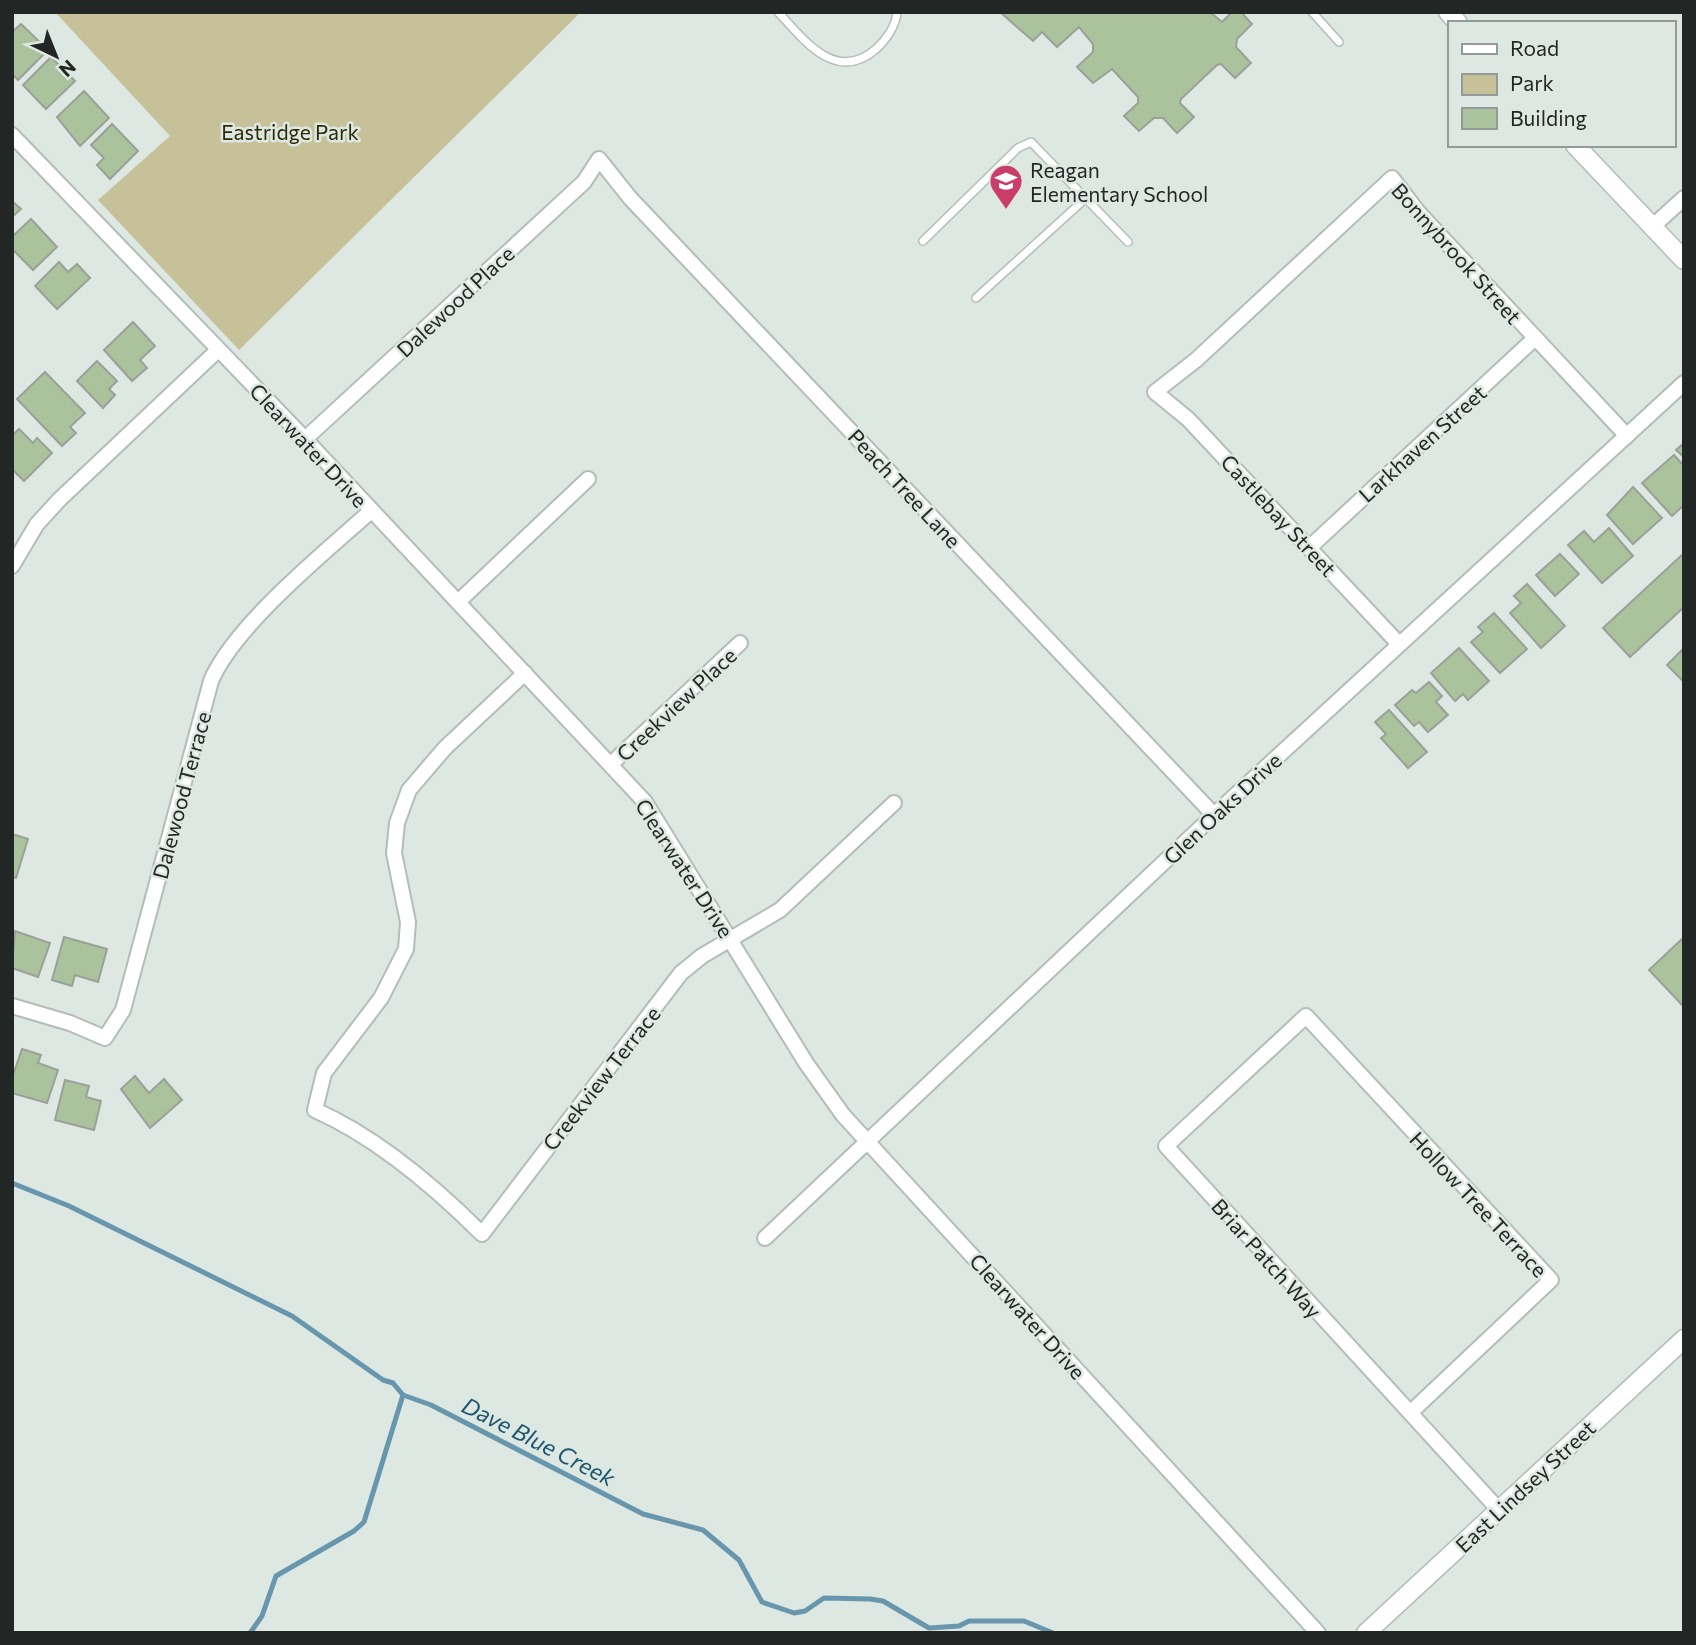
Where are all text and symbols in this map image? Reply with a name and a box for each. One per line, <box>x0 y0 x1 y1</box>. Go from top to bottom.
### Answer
north arrow <box>21 21 91 91</box>
legend <box>1448 21 1675 147</box>
text: Road <box>1510 35 1559 60</box>
text: N <box>55 56 81 82</box>
text: Park <box>1510 70 1554 95</box>
text: Building <box>1510 105 1587 130</box>
park label: Eastridge Park <box>221 119 359 144</box>
place label: Reagan Elementary School <box>1030 157 1208 206</box>
school or university icon: Reagan Elementary School <box>987 162 1025 211</box>
street label: Bonnybrook Street <box>1387 177 1527 329</box>
street label: Dalewood Place <box>391 240 519 362</box>
street label: Clearwater Drive <box>245 378 373 512</box>
street label: Larkhaven Street <box>1353 379 1491 507</box>
street label: Peach Tree Lane <box>844 423 966 553</box>
street label: Castlebay Street <box>1216 449 1342 581</box>
street label: Creekview Place <box>611 642 741 766</box>
street label: Dalewood Terrace <box>147 709 215 881</box>
street label: Glen Oaks Drive <box>1158 747 1286 869</box>
street label: Clearwater Drive <box>631 794 739 942</box>
street label: Creekview Terrace <box>537 1001 665 1155</box>
street label: Hollow Tree Terrace <box>1405 1126 1553 1282</box>
street label: Briar Patch Way <box>1207 1193 1327 1323</box>
street label: Clearwater Drive <box>965 1248 1091 1384</box>
water label: Dave Blue Creek <box>458 1390 621 1492</box>
street label: East Lindsey Street <box>1450 1415 1600 1557</box>

